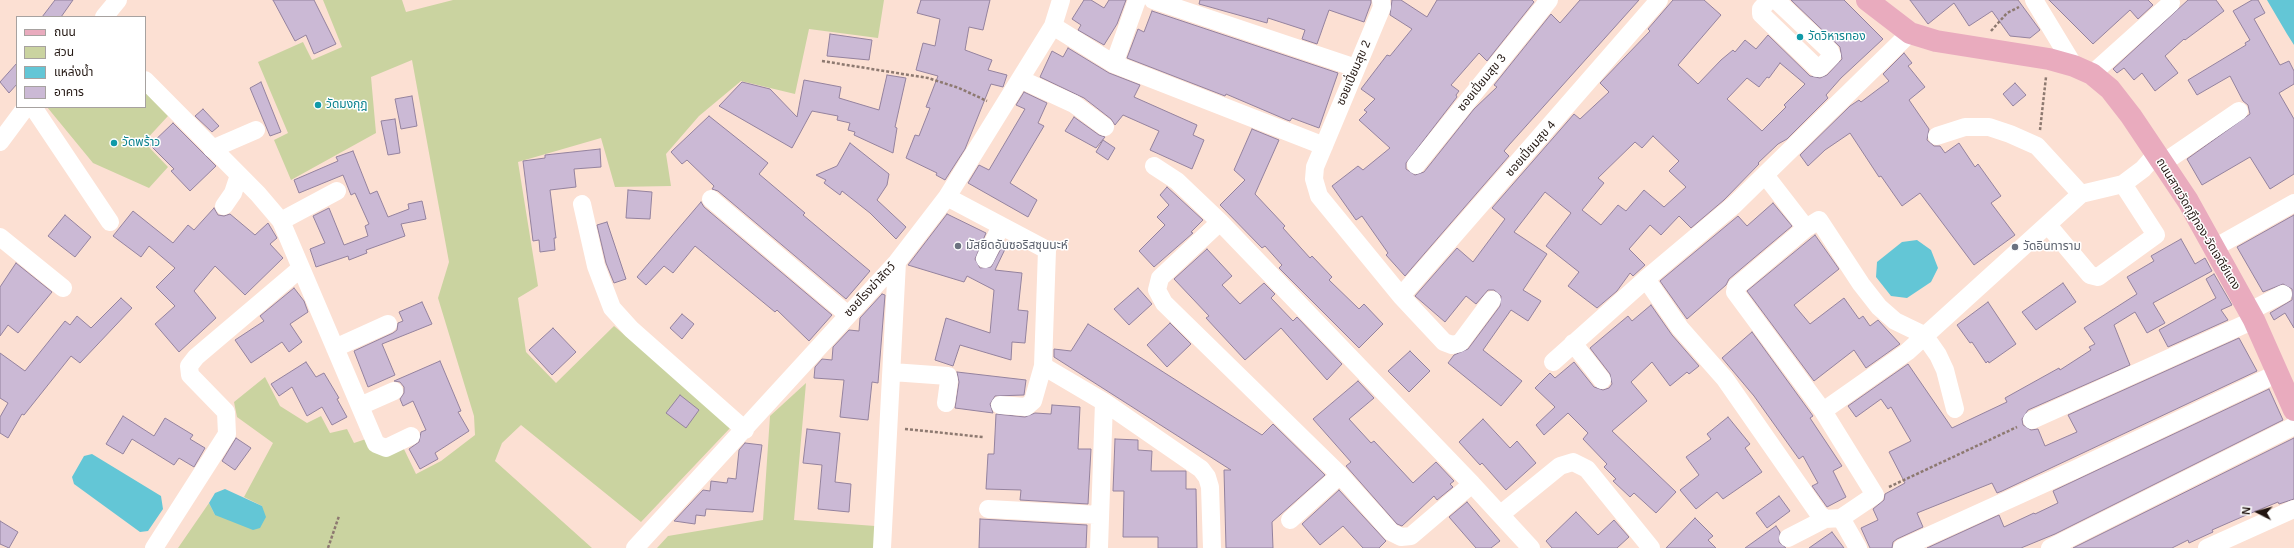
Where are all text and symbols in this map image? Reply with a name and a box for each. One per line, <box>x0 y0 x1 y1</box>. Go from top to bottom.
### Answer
legend <box>16 16 146 108</box>
text: ถนน <box>54 25 76 39</box>
place label: วัดวิหารทอง <box>1808 30 1866 44</box>
marker: วัดวิหารทอง <box>1795 32 1805 42</box>
street label: ซอยเปี่ยมสุข 2 <box>1334 38 1374 108</box>
text: สวน <box>54 45 74 59</box>
street label: ซอยเปี่ยมสุข 3 <box>1455 52 1509 114</box>
text: แหล่งน้ำ <box>54 65 93 79</box>
text: อาคาร <box>54 85 84 99</box>
place label: วัดมงกุฎ <box>326 98 368 112</box>
marker: วัดมงกุฎ <box>313 100 323 110</box>
street label: ซอยเปี่ยมสุข 4 <box>1503 118 1559 180</box>
place label: วัดพร้าว <box>122 136 160 150</box>
marker: วัดพร้าว <box>109 138 119 148</box>
street label: ถนนสายวัดกุฎีทอง-วัดเจดีย์แดง <box>2153 156 2243 292</box>
place label: มัสยิดอันซอริสซุนนะห์ <box>966 239 1068 253</box>
place label: วัดอินทาราม <box>2023 240 2081 254</box>
marker: มัสยิดอันซอริสซุนนะห์ <box>953 241 963 251</box>
marker: วัดอินทาราม <box>2010 242 2020 252</box>
street label: ซอยโรงฆ่าสัตว์ <box>841 260 899 320</box>
north arrow <box>2238 492 2278 532</box>
text: N <box>2240 506 2252 515</box>

